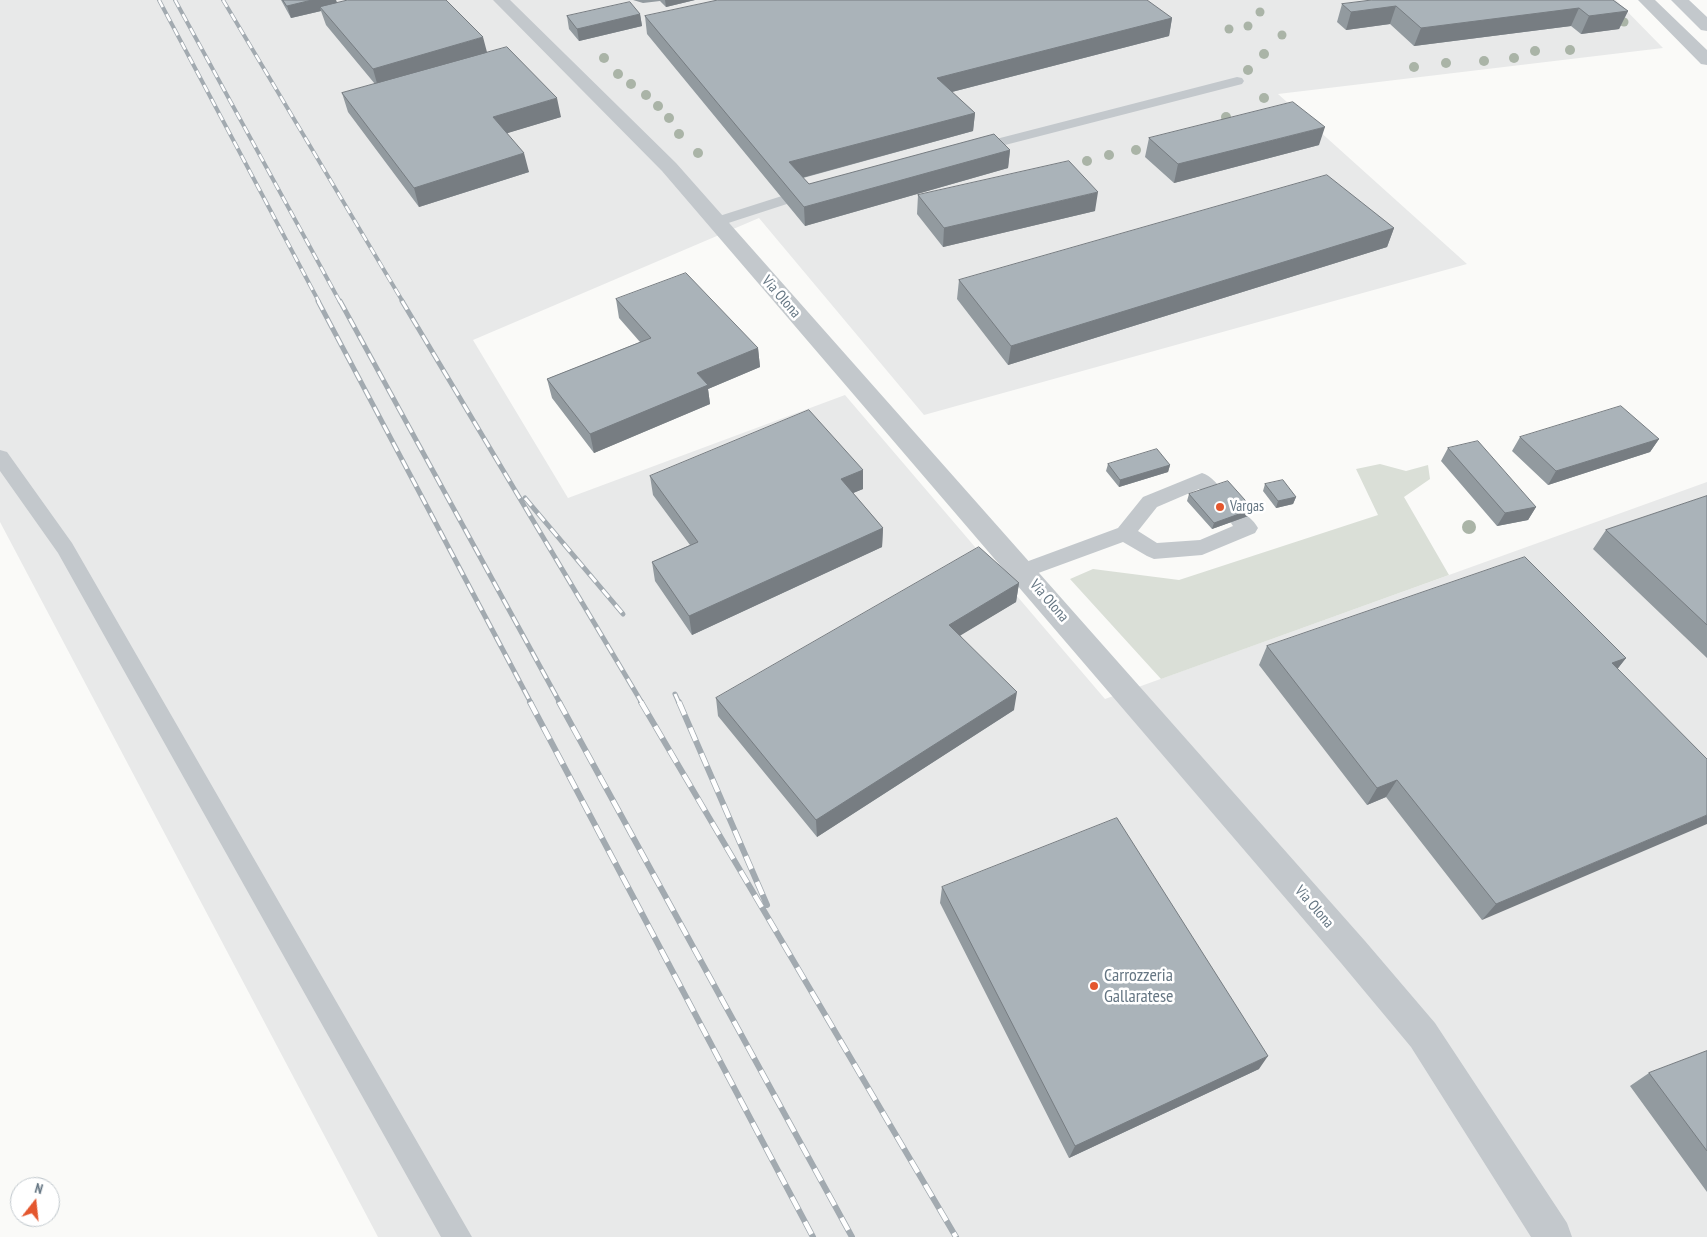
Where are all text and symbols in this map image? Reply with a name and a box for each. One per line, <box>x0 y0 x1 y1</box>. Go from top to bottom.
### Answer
street label: Via Olona <box>758 272 804 322</box>
place label: Vargas <box>1230 498 1264 516</box>
marker: Vargas <box>1214 501 1226 513</box>
street label: Via Olona <box>1026 576 1072 626</box>
street label: Via Olona <box>1291 882 1337 932</box>
place label: Carrozzeria Gallaratese <box>1104 965 1174 1008</box>
marker: Carrozzeria Gallaratese <box>1088 980 1100 992</box>
north arrow <box>10 1177 60 1227</box>
text: N <box>33 1179 45 1198</box>

